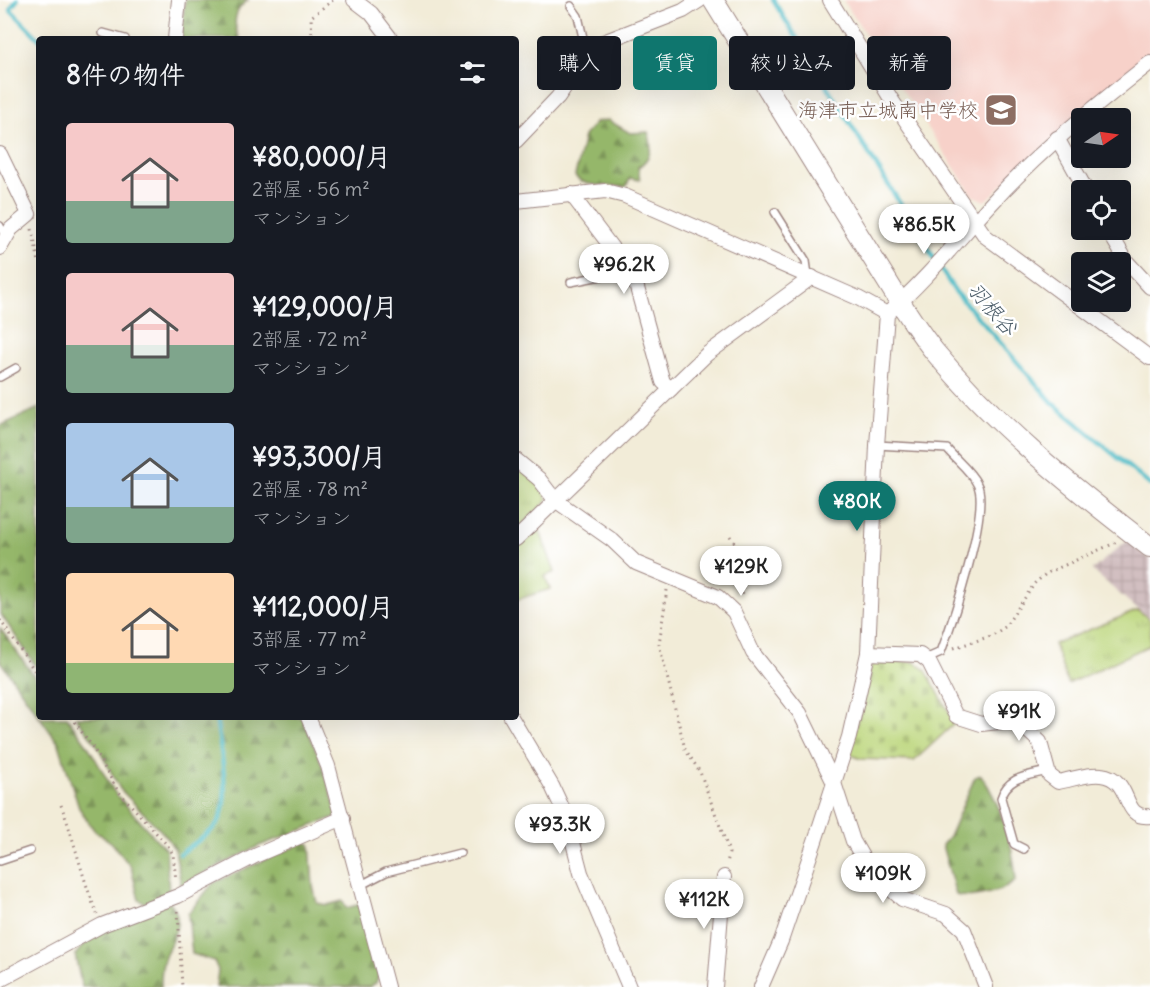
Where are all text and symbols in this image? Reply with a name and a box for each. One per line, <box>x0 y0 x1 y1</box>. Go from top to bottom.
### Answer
chip: 購入 <box>537 36 621 90</box>
chip: 賃貸 <box>633 36 717 90</box>
chip: 絞り込み <box>729 36 855 90</box>
chip: 新着 <box>867 36 951 90</box>
icon: filters <box>456 56 489 89</box>
text: 8件の物件 <box>66 58 185 91</box>
school or university icon: 海津市立城南中学校 <box>983 92 1019 128</box>
place label: 海津市立城南中学校 <box>798 97 978 122</box>
north arrow <box>1071 108 1131 168</box>
map controls <box>1071 108 1131 312</box>
text: ¥80,000/月 <box>252 140 391 173</box>
icon: home <box>114 147 186 219</box>
text: 2部屋 · 56 m² <box>252 176 370 201</box>
button: locate <box>1071 180 1131 240</box>
pin: ¥86.5K <box>875 204 973 255</box>
text: マンション <box>252 205 351 230</box>
text: ¥86.5K <box>893 211 955 236</box>
pin: ¥96.2K <box>575 244 673 295</box>
text: ¥96.2K <box>593 251 655 276</box>
button: layers <box>1071 252 1131 312</box>
water label: 羽根谷 <box>962 276 1024 342</box>
text: ¥129,000/月 <box>252 290 398 323</box>
icon: home <box>114 297 186 369</box>
text: 2部屋 · 72 m² <box>252 326 367 351</box>
text: マンション <box>252 355 351 380</box>
text: ¥93,300/月 <box>252 440 387 473</box>
icon: home <box>114 447 186 519</box>
text: 2部屋 · 78 m² <box>252 476 368 501</box>
pin: ¥80K <box>821 481 893 532</box>
text: ¥80K <box>833 488 881 513</box>
text: マンション <box>252 505 351 530</box>
pin: ¥129K <box>699 546 783 597</box>
text: ¥129K <box>714 553 768 578</box>
text: ¥112,000/月 <box>252 590 394 623</box>
icon: home <box>114 597 186 669</box>
text: 3部屋 · 77 m² <box>252 626 367 651</box>
text: マンション <box>252 655 351 680</box>
pin: ¥91K <box>983 691 1055 742</box>
text: ¥91K <box>997 698 1041 723</box>
pin: ¥93.3K <box>511 804 609 855</box>
text: ¥93.3K <box>529 811 591 836</box>
pin: ¥109K <box>841 853 925 904</box>
text: ¥109K <box>855 860 911 885</box>
pin: ¥112K <box>662 879 746 930</box>
text: ¥112K <box>679 886 729 911</box>

